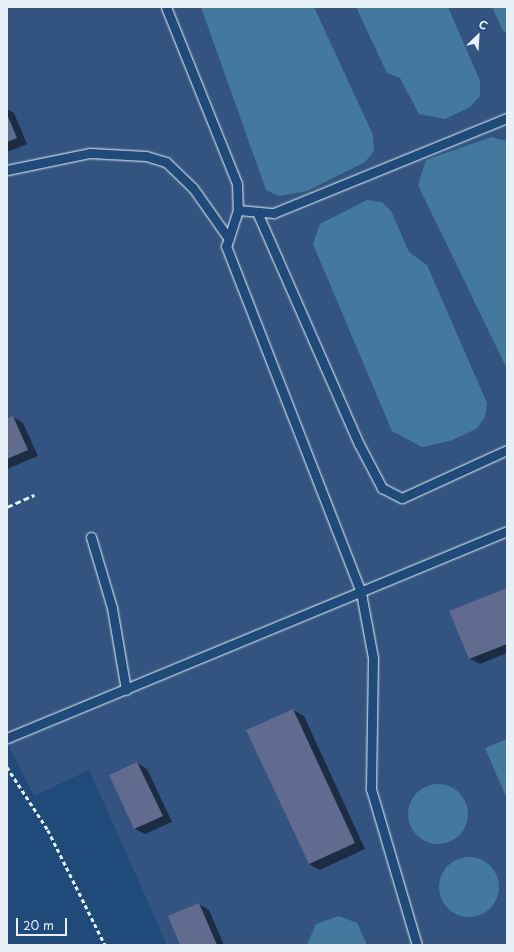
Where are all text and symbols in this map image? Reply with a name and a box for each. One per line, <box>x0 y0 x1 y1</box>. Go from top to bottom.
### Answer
text: С <box>476 15 491 34</box>
north arrow <box>458 16 498 56</box>
scale bar <box>18 910 69 936</box>
text: 20 m <box>23 916 54 934</box>

